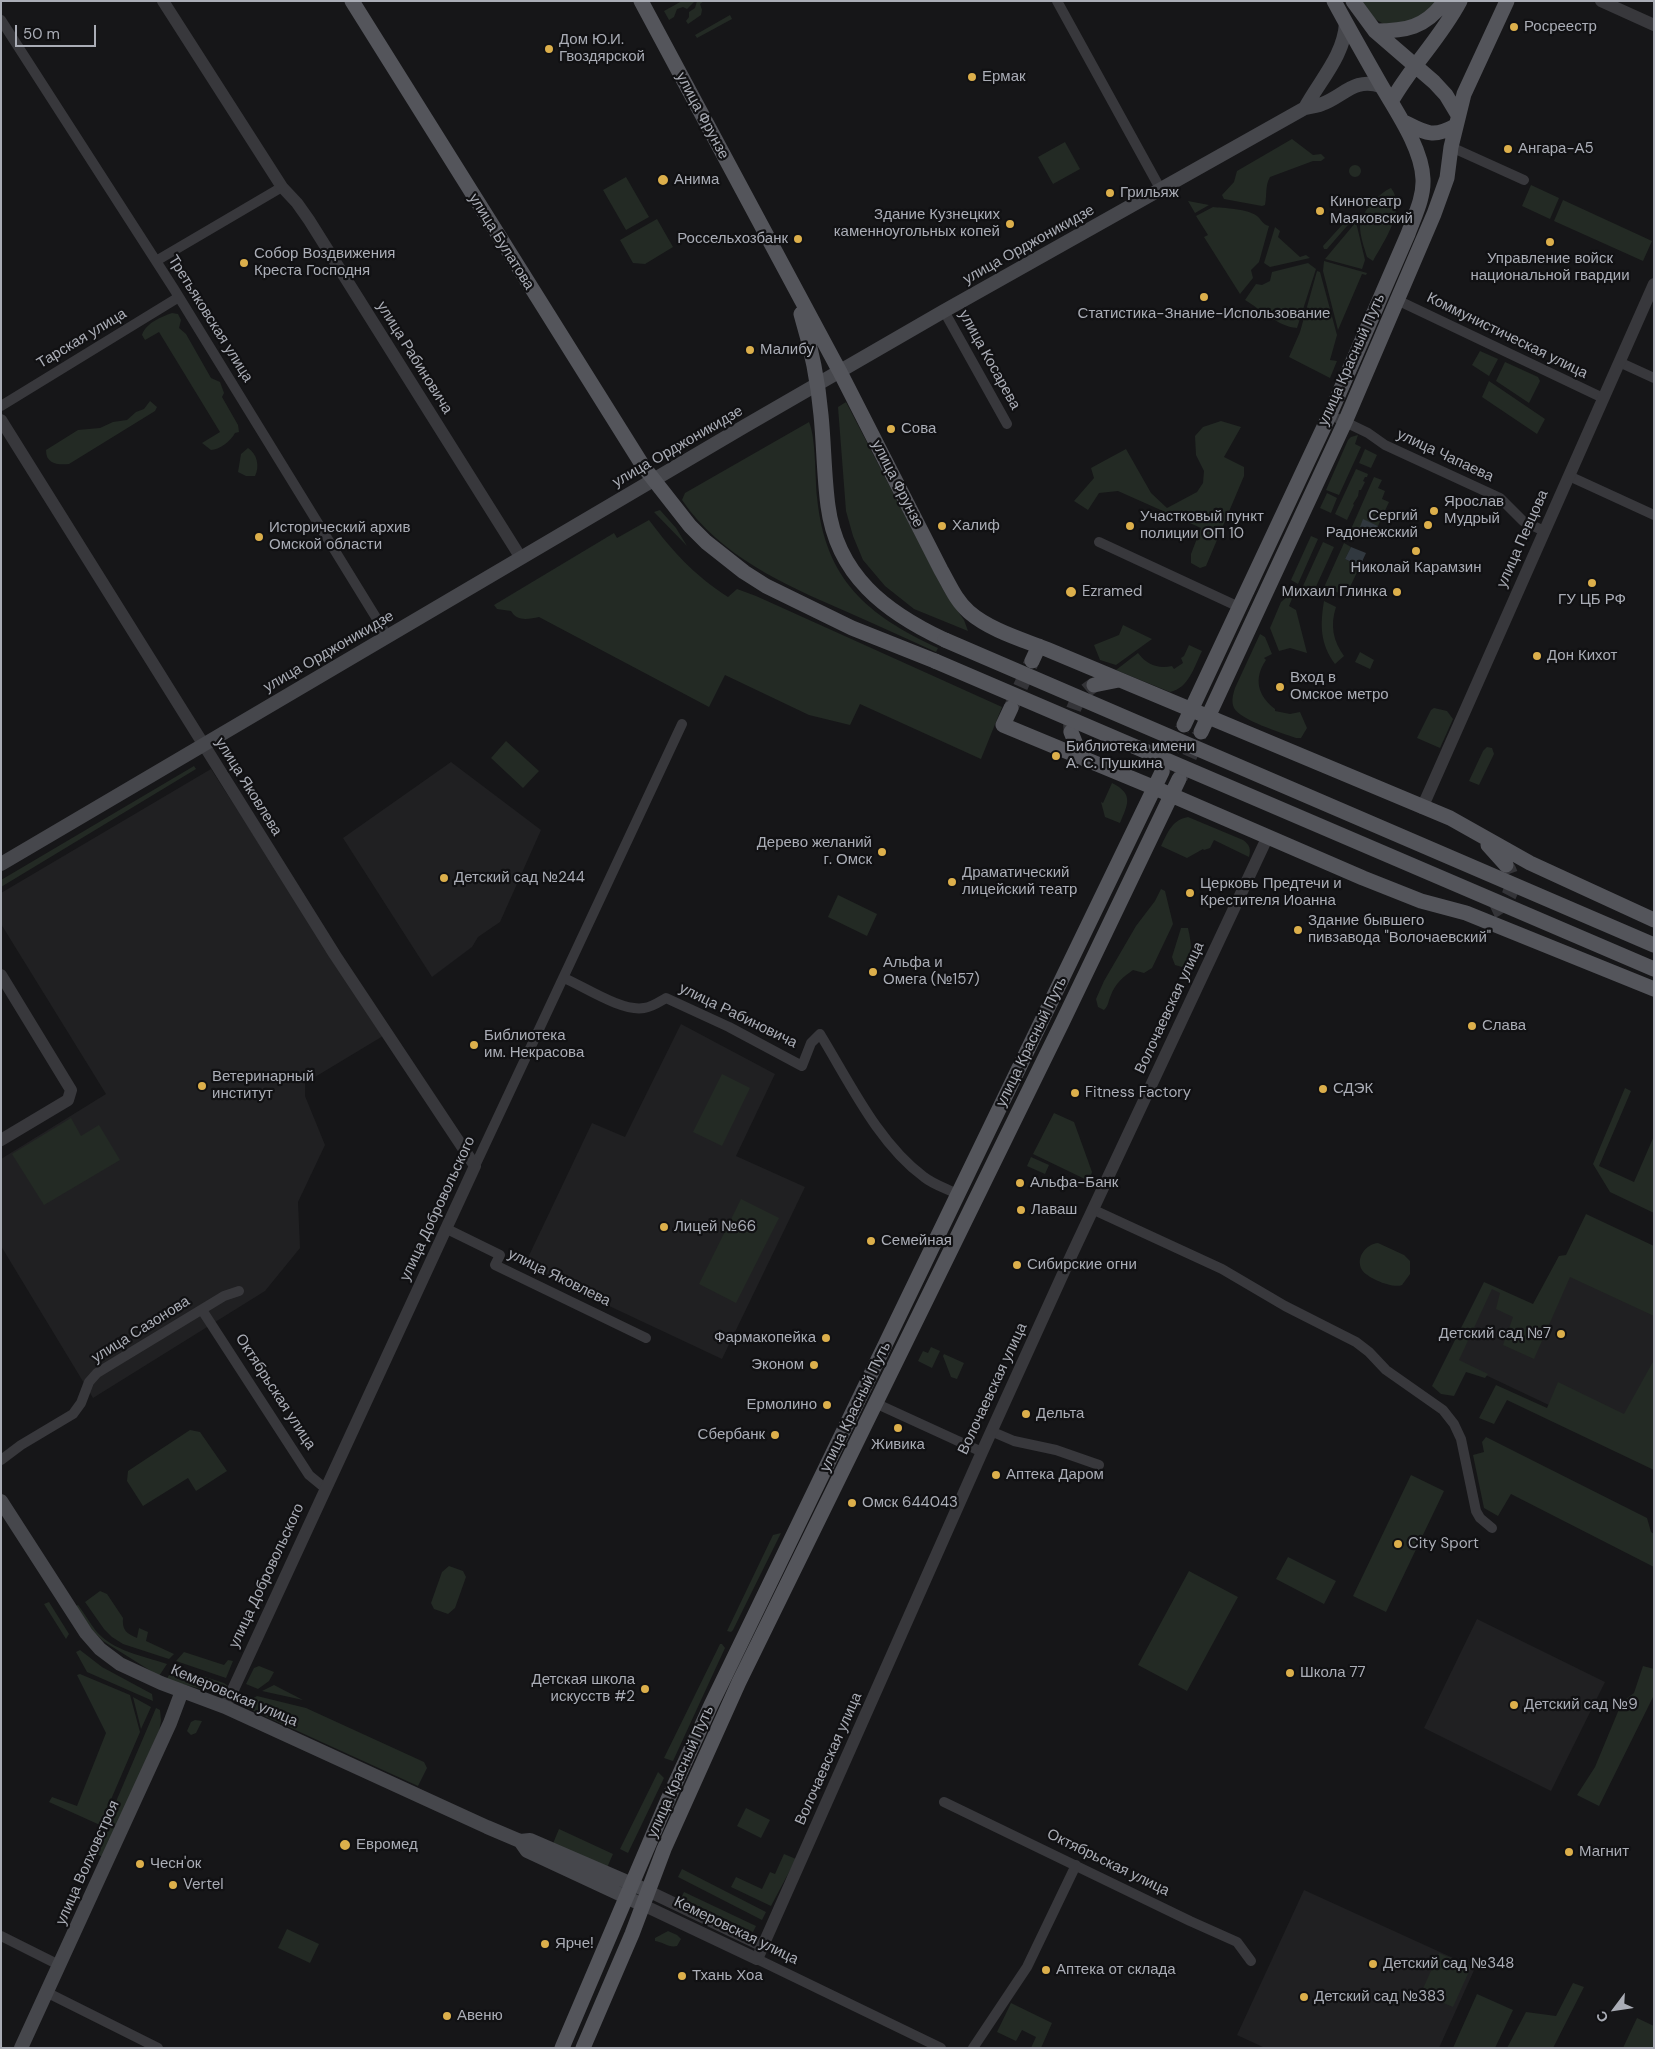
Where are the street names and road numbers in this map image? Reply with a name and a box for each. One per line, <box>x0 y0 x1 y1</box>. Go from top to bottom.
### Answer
street label: улица Фрунзе <box>672 70 732 162</box>
street label: улица Булатова <box>464 191 538 293</box>
street label: улица Орджоникидзе <box>960 201 1098 289</box>
street label: Третьяковская улица <box>164 252 256 386</box>
street label: Коммунистическая улица <box>1424 289 1590 383</box>
street label: улица Красный Путь <box>1315 291 1389 429</box>
street label: улица Рабиновича <box>372 298 456 418</box>
street label: Тарская улица <box>34 305 130 373</box>
street label: улица Косарева <box>954 307 1024 413</box>
street label: улица Орджоникидзе <box>610 402 746 492</box>
street label: улица Чапаева <box>1394 426 1496 486</box>
street label: улица Фрунзе <box>867 437 927 531</box>
street label: улица Певцова <box>1493 487 1553 591</box>
street label: улица Орджоникидзе <box>261 607 397 697</box>
street label: улица Яковлева <box>211 735 285 839</box>
street label: Волочаевская улица <box>1132 939 1208 1077</box>
street label: улица Красный Путь <box>993 974 1071 1110</box>
street label: улица Рабиновича <box>676 980 800 1052</box>
street label: улица Добровольского <box>397 1134 479 1284</box>
street label: улица Яковлева <box>505 1245 613 1311</box>
street label: улица Сазонова <box>89 1293 193 1367</box>
street label: Волочаевская улица <box>955 1320 1031 1458</box>
street label: Октябрьская улица <box>231 1331 319 1453</box>
street label: улица Красный Путь <box>817 1339 895 1475</box>
street label: улица Добровольского <box>226 1501 308 1651</box>
street label: Кемеровская улица <box>168 1661 300 1731</box>
street label: Волочаевская улица <box>792 1690 866 1828</box>
street label: улица Красный Путь <box>644 1703 718 1841</box>
street label: улица Волховстроя <box>52 1798 124 1928</box>
street label: Октябрьская улица <box>1044 1825 1172 1901</box>
street label: Кемеровская улица <box>671 1893 801 1969</box>

